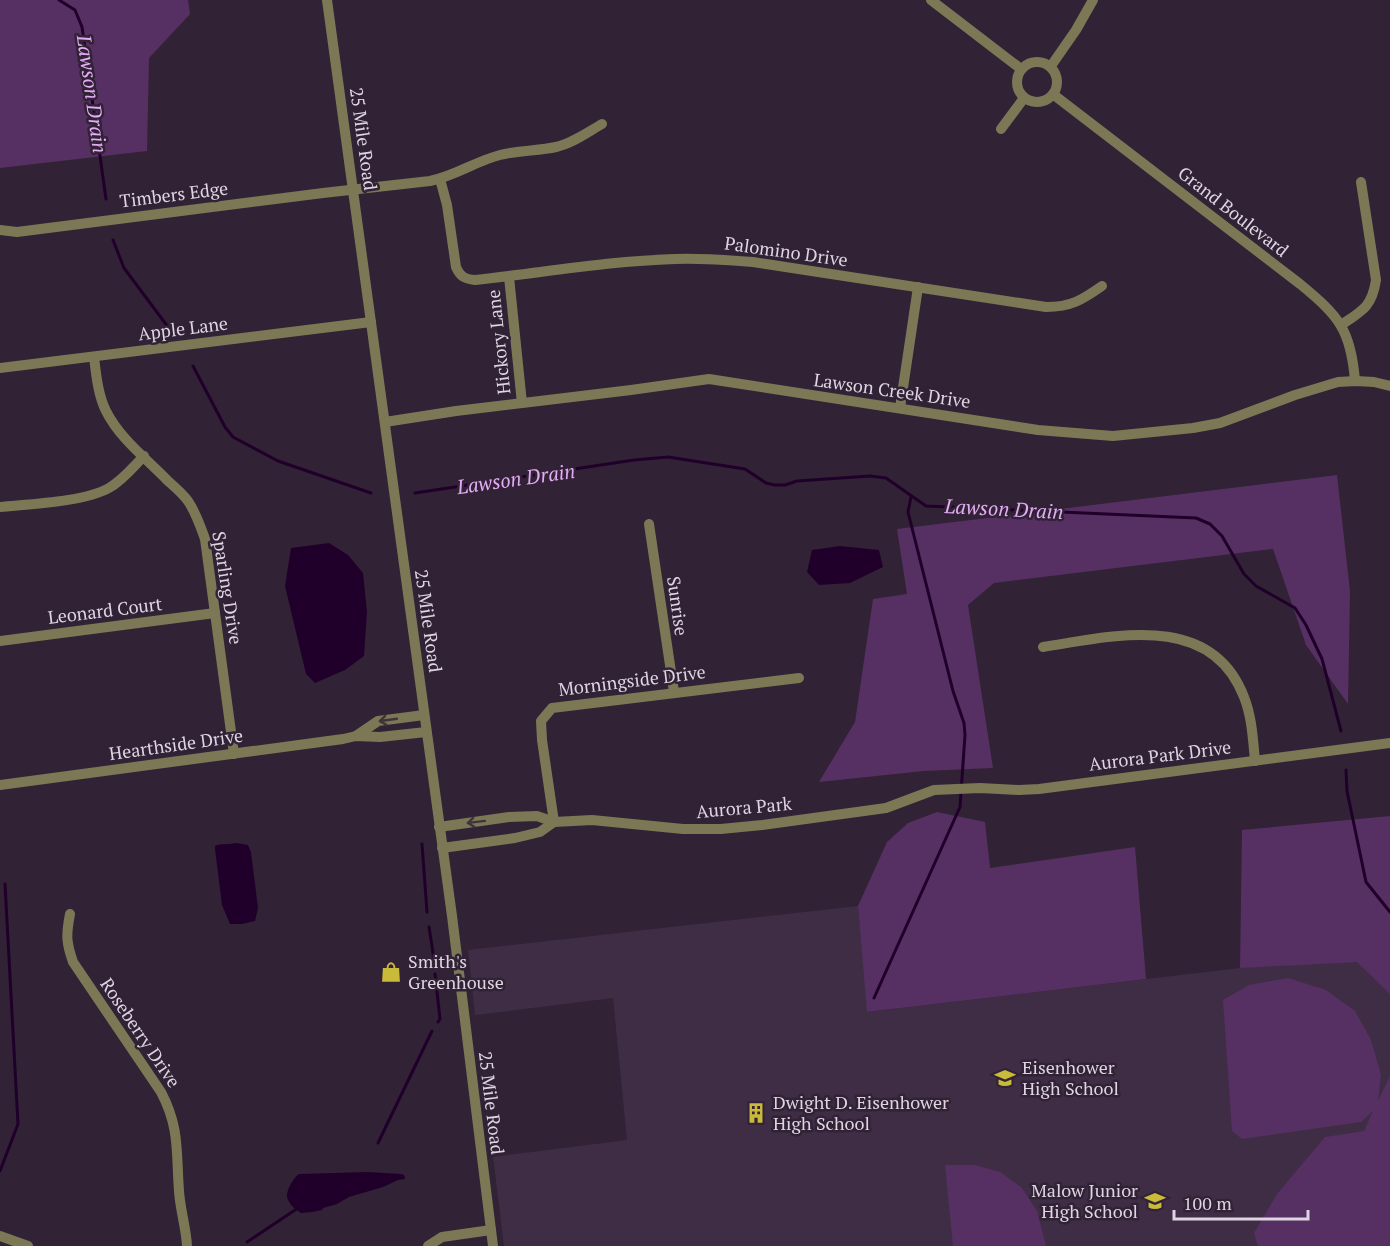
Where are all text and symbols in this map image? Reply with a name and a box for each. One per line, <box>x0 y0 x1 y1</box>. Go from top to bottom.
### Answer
water label: Lawson Drain <box>71 32 114 155</box>
street label: 25 Mile Road <box>345 86 383 192</box>
street label: Grand Boulevard <box>1173 160 1294 262</box>
street label: Timbers Edge <box>118 175 229 213</box>
street label: Palomino Drive <box>723 230 849 272</box>
street label: Hickory Lane <box>481 288 515 396</box>
street label: Apple Lane <box>137 311 229 345</box>
street label: Lawson Creek Drive <box>812 367 972 413</box>
water label: Lawson Drain <box>454 457 577 500</box>
water label: Lawson Drain <box>943 492 1064 525</box>
street label: Sparling Drive <box>207 530 249 646</box>
street label: 25 Mile Road <box>410 568 448 674</box>
street label: Sunrise <box>662 575 694 637</box>
street label: Leonard Court <box>46 591 164 629</box>
street label: Morningside Drive <box>557 659 707 701</box>
one-way arrow <box>379 714 398 725</box>
street label: Hearthside Drive <box>107 723 244 765</box>
street label: Aurora Park Drive <box>1087 734 1232 776</box>
street label: Aurora Park <box>695 791 793 823</box>
one-way arrow <box>467 816 487 827</box>
place label: Smith's Greenhouse <box>408 949 504 994</box>
shop icon: Smith's Greenhouse <box>379 960 403 984</box>
street label: Roseberry Drive <box>95 973 186 1092</box>
street label: 25 Mile Road <box>474 1050 510 1156</box>
place label: Eisenhower High School <box>1022 1055 1119 1100</box>
school or university icon: Eisenhower High School <box>993 1066 1017 1090</box>
place label: Dwight D. Eisenhower High School <box>773 1090 949 1135</box>
building icon: Dwight D. Eisenhower High School <box>744 1101 768 1125</box>
place label: Malow Junior High School <box>1031 1178 1138 1223</box>
scale bar <box>1174 1183 1308 1221</box>
school or university icon: Malow Junior High School <box>1143 1189 1167 1213</box>
text: 100 m <box>1183 1191 1232 1215</box>

